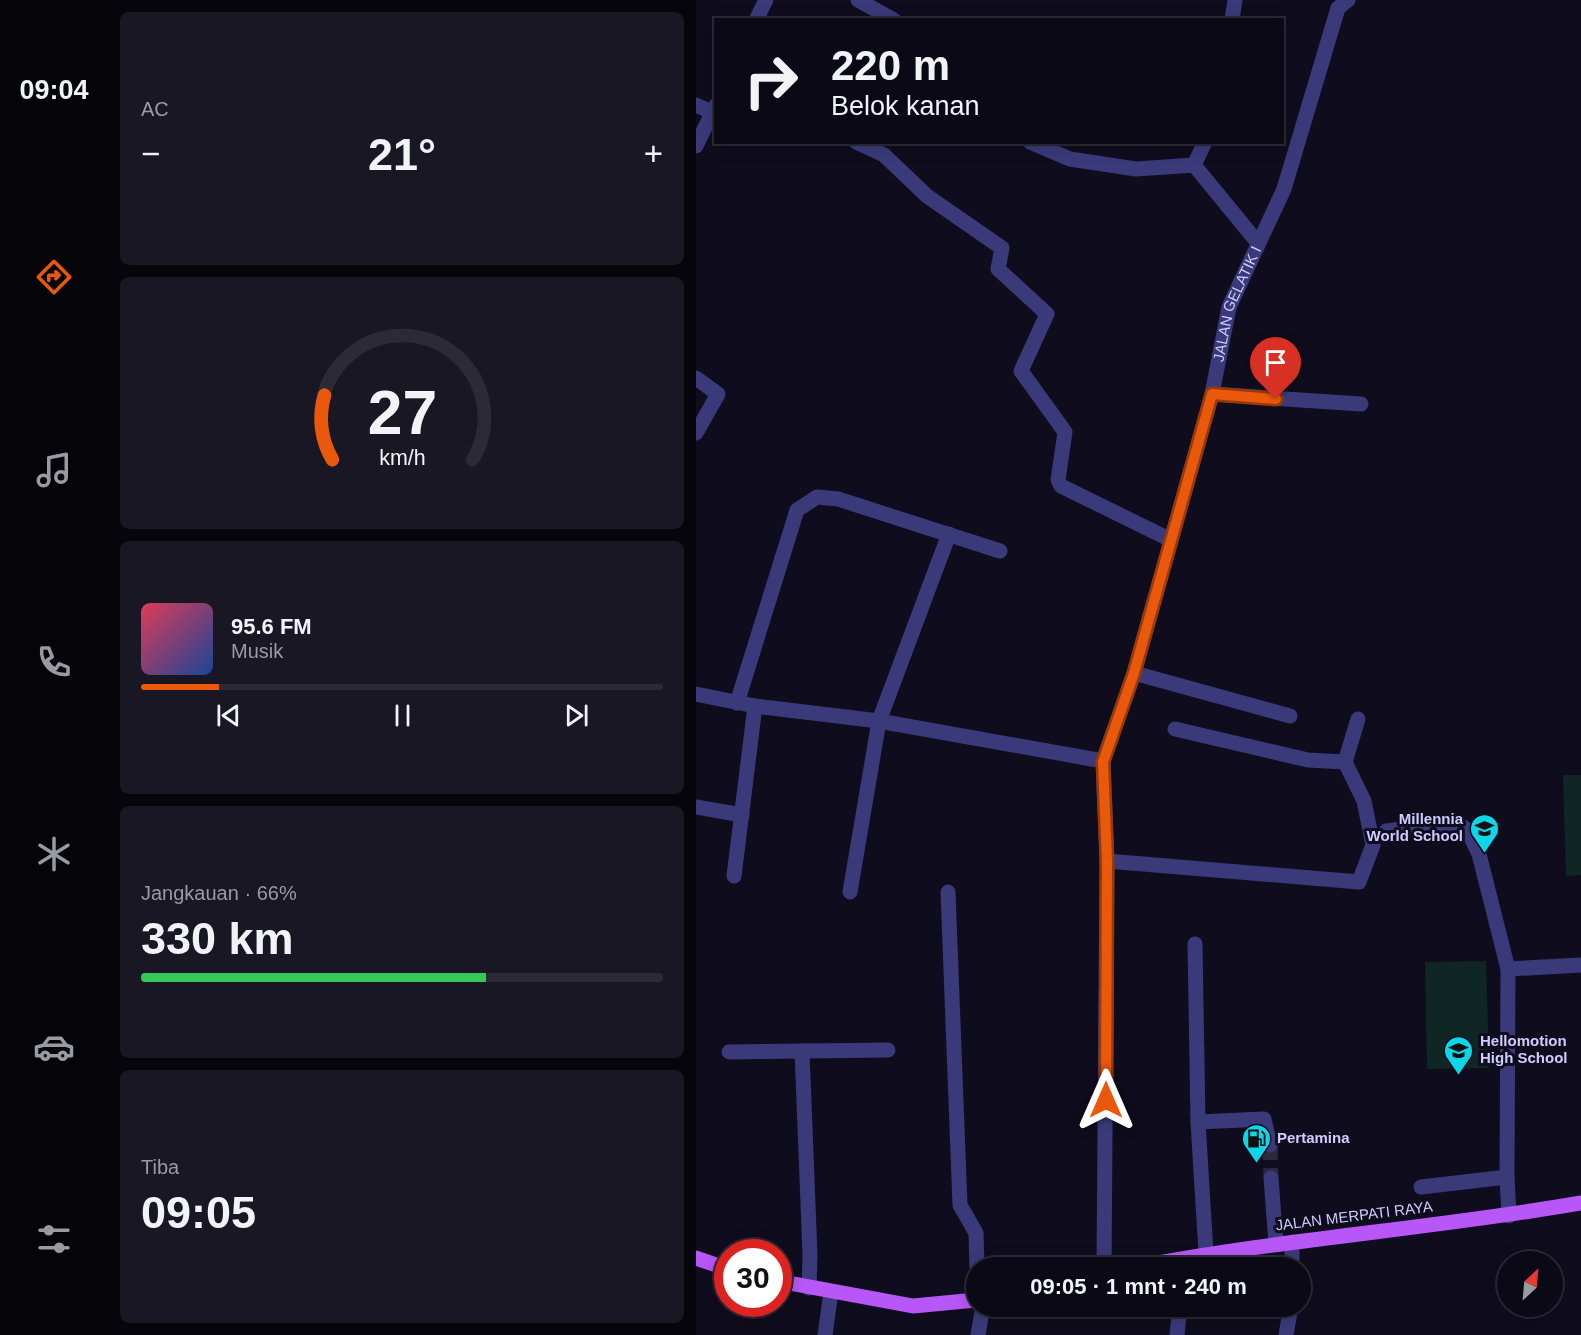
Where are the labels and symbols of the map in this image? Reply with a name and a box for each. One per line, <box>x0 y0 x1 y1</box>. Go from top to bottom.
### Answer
street label: JALAN GELATIK I <box>1210 243 1264 363</box>
pin <box>1250 337 1301 399</box>
place label: Millennia World School <box>1367 810 1464 844</box>
school or university icon: Millennia World School <box>1468 812 1500 854</box>
place label: Hellomotion High School <box>1480 1032 1568 1066</box>
school or university icon: Hellomotion High School <box>1443 1034 1475 1076</box>
position arrow <box>1074 1068 1138 1132</box>
fuel station icon: Pertamina <box>1240 1122 1272 1164</box>
place label: Pertamina <box>1277 1129 1350 1146</box>
street label: JALAN MERPATI RAYA <box>1274 1197 1433 1234</box>
speed limit sign: 30 <box>714 1239 792 1317</box>
north arrow <box>1497 1251 1563 1317</box>

